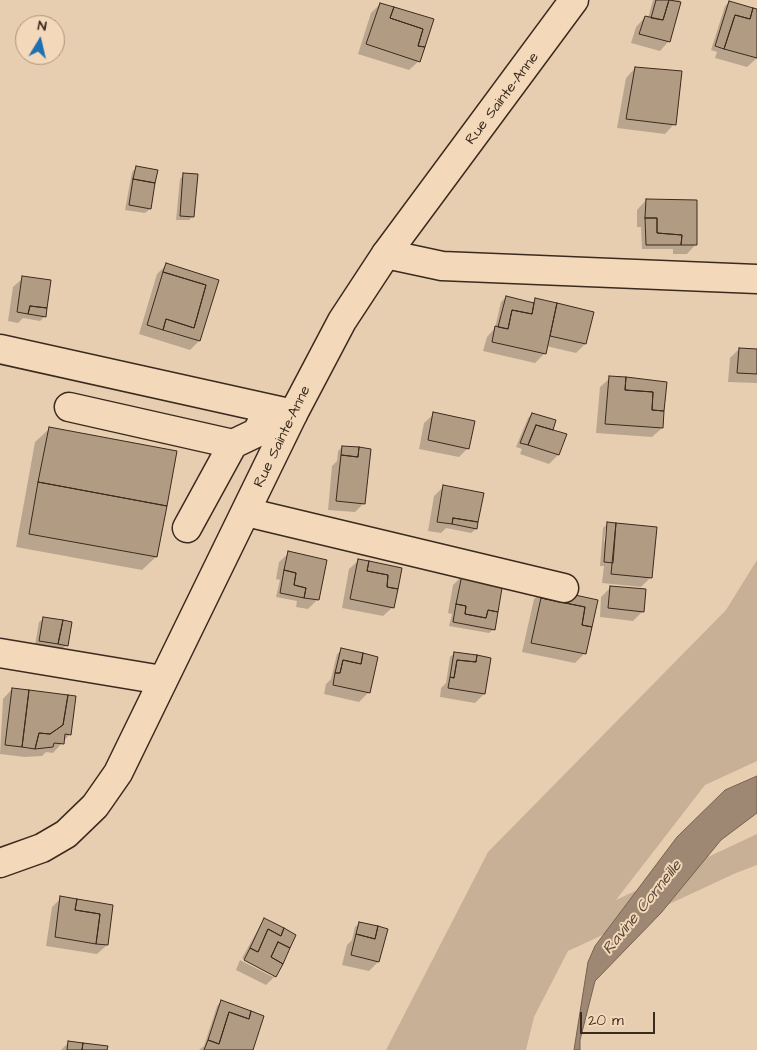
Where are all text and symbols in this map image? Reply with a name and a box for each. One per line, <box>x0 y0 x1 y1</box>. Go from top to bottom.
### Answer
north arrow <box>15 15 65 65</box>
text: N <box>36 16 48 37</box>
street label: Rue Sainte-Anne <box>462 49 544 149</box>
street label: Rue Sainte-Anne <box>251 383 315 491</box>
water label: Ravine Corneille <box>599 857 687 959</box>
scale bar <box>582 1002 657 1034</box>
text: 20 m <box>588 1010 624 1031</box>

